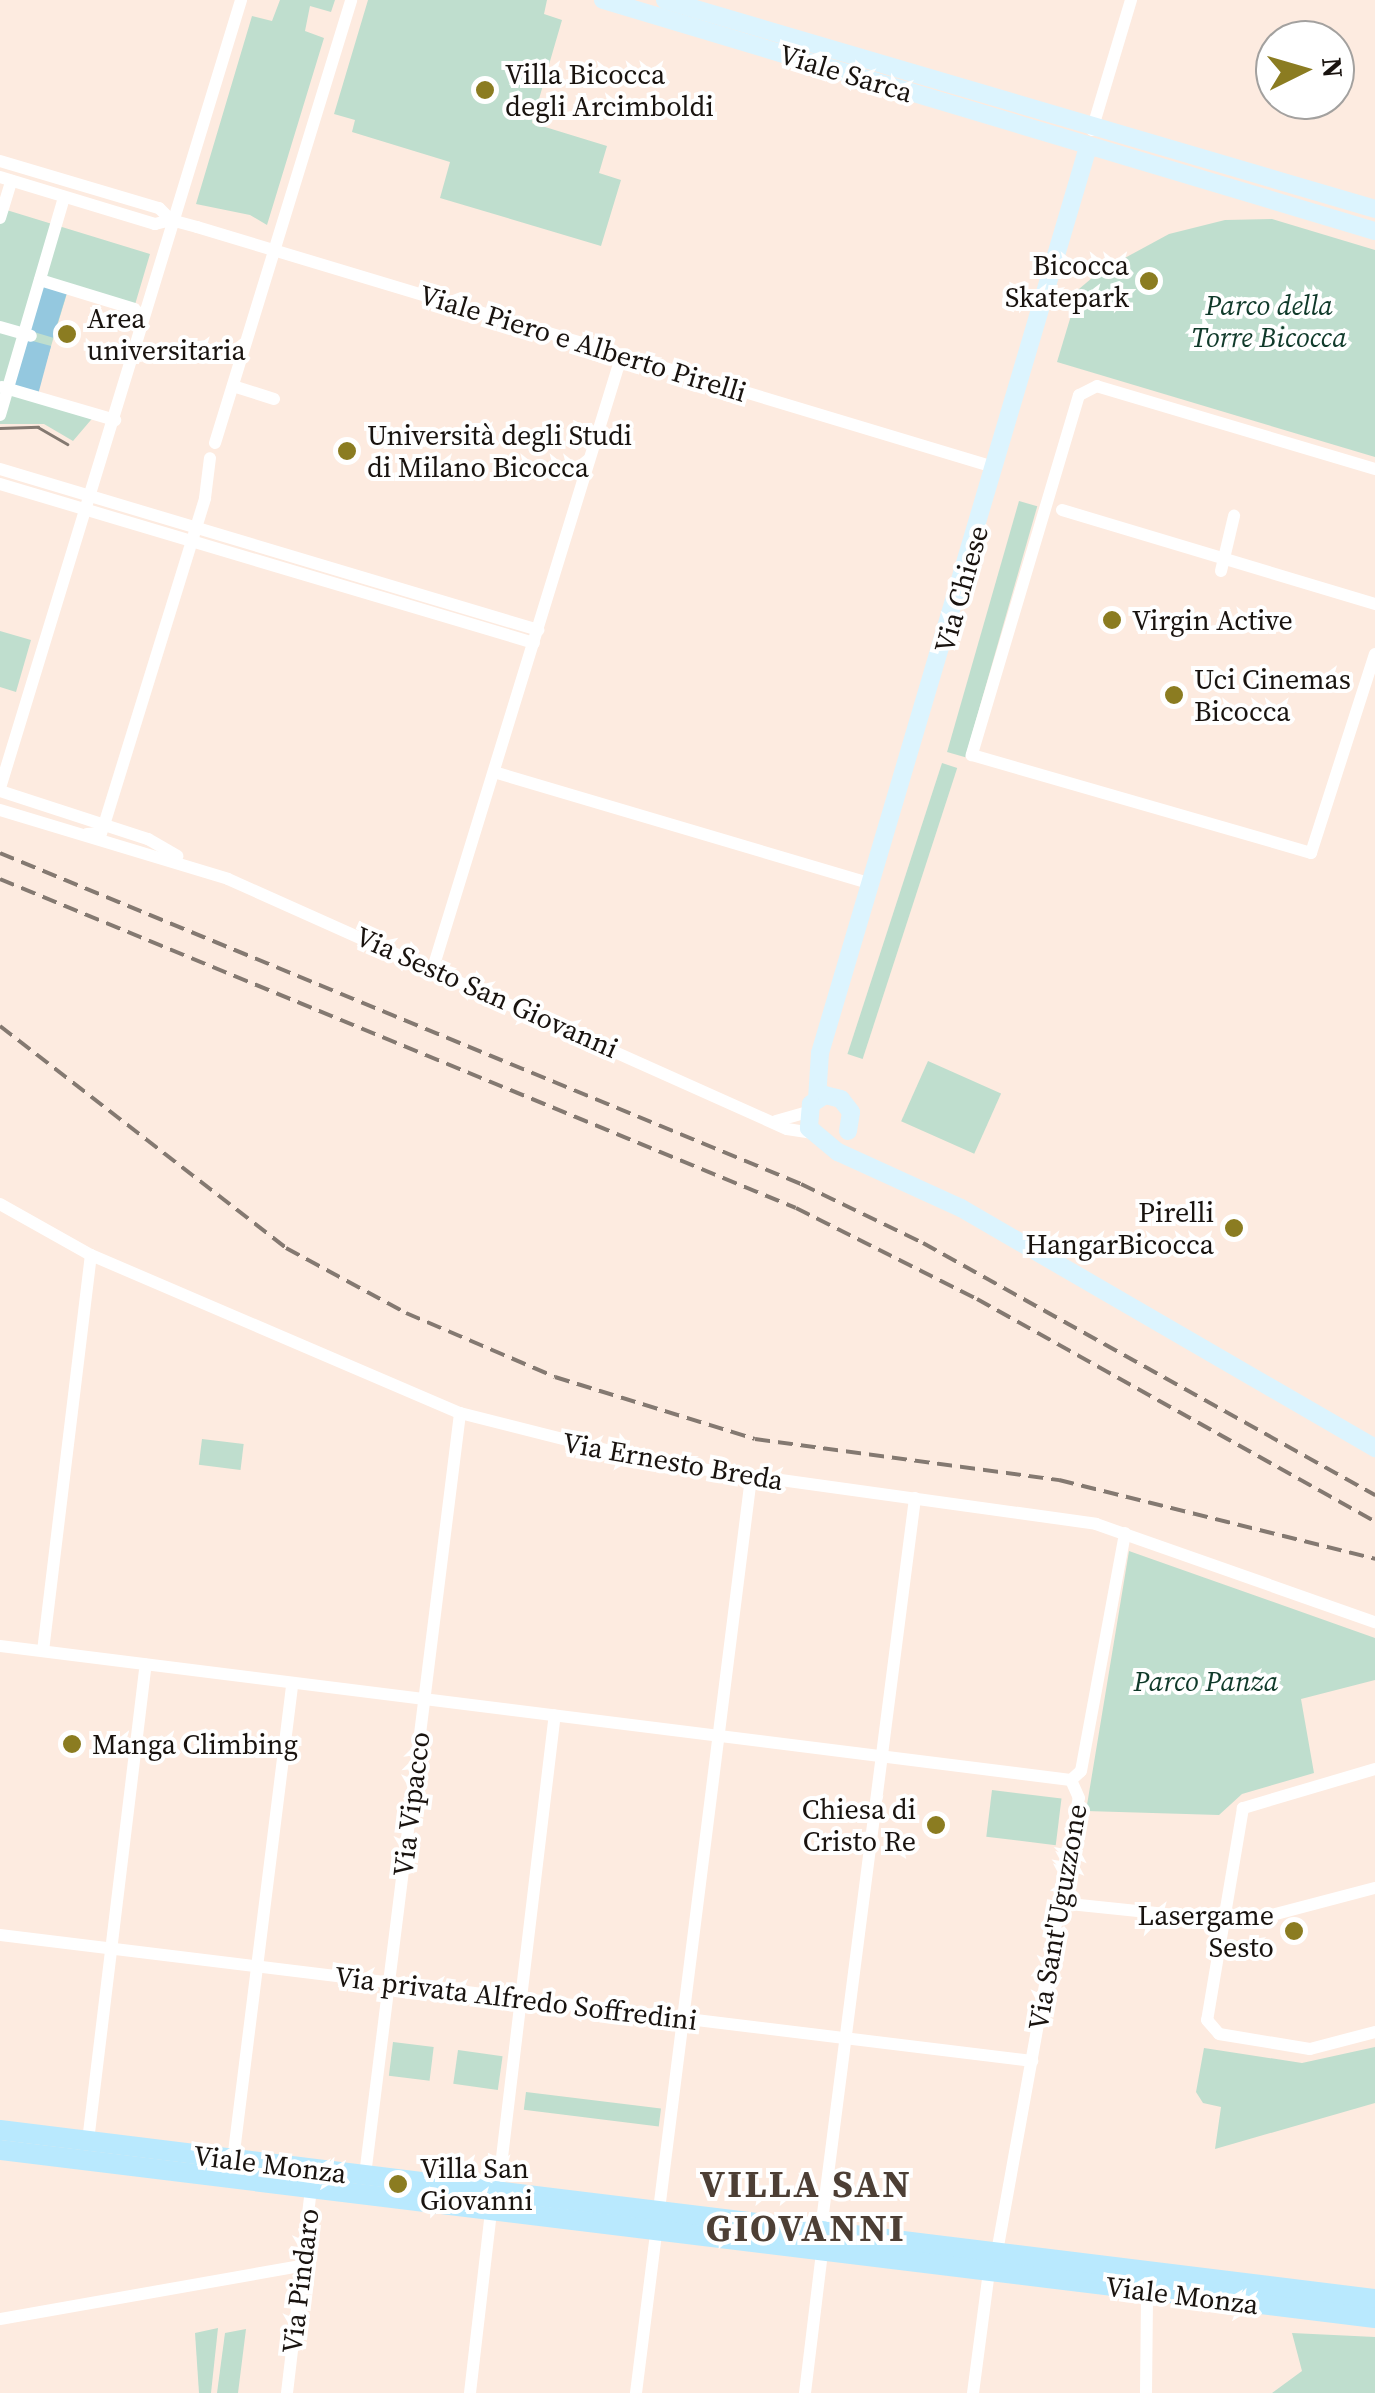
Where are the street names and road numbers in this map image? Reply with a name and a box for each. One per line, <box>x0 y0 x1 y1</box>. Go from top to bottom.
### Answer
street label: Viale Sarca <box>775 37 917 109</box>
street label: Viale Piero e Alberto Pirelli <box>416 277 750 409</box>
street label: Via Chiese <box>927 522 995 656</box>
street label: Via Sesto San Giovanni <box>351 919 623 1065</box>
street label: Via Ernesto Breda <box>560 1425 786 1497</box>
street label: Via Vipacco <box>385 1729 437 1879</box>
street label: Via Sant'Uguzzone <box>1021 1801 1093 2033</box>
street label: Via privata Alfredo Soffredini <box>333 1959 699 2037</box>
street label: Viale Monza <box>192 2138 348 2190</box>
street label: Via Pindaro <box>274 2207 326 2355</box>
street label: Viale Monza <box>1104 2269 1260 2321</box>

